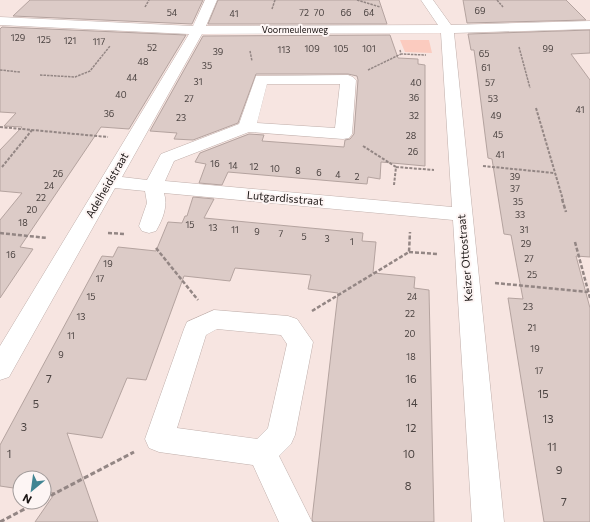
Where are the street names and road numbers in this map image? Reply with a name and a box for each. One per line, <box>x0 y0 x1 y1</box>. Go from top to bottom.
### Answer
street label: Voormeulenweg <box>262 24 328 35</box>
street label: Adelheidstraat <box>83 149 131 220</box>
street label: Lutgardisstraat <box>246 188 324 207</box>
street label: Keizer Ottostraat <box>454 213 475 302</box>

